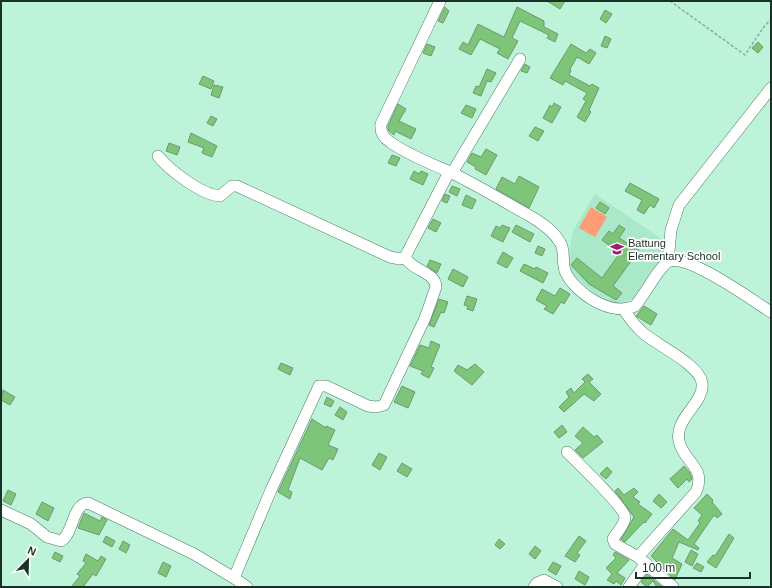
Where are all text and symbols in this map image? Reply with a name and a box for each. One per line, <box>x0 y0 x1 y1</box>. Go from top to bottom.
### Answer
place label: Battung Elementary School <box>628 237 720 262</box>
school or university icon: Battung Elementary School <box>609 241 625 257</box>
north arrow <box>8 540 48 580</box>
text: N <box>26 544 38 558</box>
scale bar <box>636 554 750 580</box>
text: 100 m <box>642 561 675 575</box>

